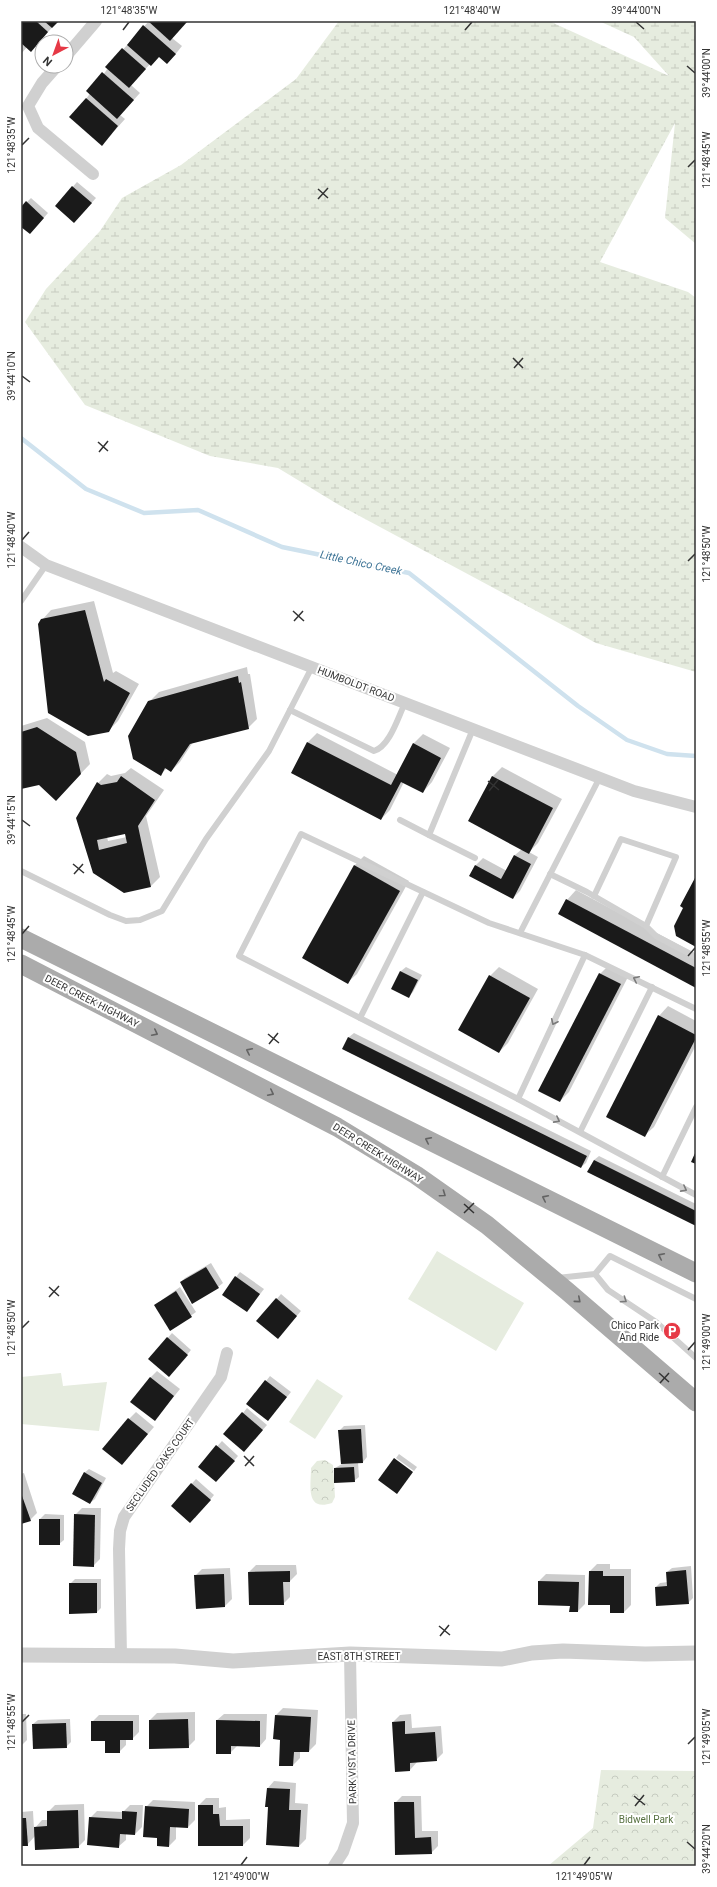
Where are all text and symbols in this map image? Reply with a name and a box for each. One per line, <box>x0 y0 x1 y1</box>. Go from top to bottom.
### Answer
text: 121°48'35"W <box>101 5 158 16</box>
text: 121°48'40"W <box>444 5 501 16</box>
text: 39°44'00"N <box>611 5 661 16</box>
north arrow <box>34 34 74 74</box>
text: 39°44'00"N <box>701 48 712 98</box>
text: N <box>40 54 55 69</box>
text: 121°48'35"W <box>6 116 17 173</box>
text: 121°48'45"W <box>701 131 712 188</box>
text: 39°44'10"N <box>6 351 17 401</box>
text: 121°48'40"W <box>6 511 17 568</box>
text: 121°48'50"W <box>701 525 712 582</box>
water label: Little Chico Creek <box>319 548 404 578</box>
street label: HUMBOLDT ROAD <box>316 664 396 704</box>
text: 39°44'15"N <box>6 795 17 845</box>
text: 121°48'45"W <box>6 905 17 962</box>
text: 121°48'55"W <box>701 919 712 976</box>
street label: DEER CREEK HIGHWAY <box>43 973 141 1029</box>
one-way arrow <box>632 976 640 984</box>
one-way arrow <box>551 1017 559 1025</box>
one-way arrow <box>151 1029 159 1036</box>
one-way arrow <box>246 1049 253 1056</box>
one-way arrow <box>267 1088 274 1096</box>
one-way arrow <box>553 1115 560 1123</box>
street label: DEER CREEK HIGHWAY <box>331 1121 425 1185</box>
one-way arrow <box>425 1138 432 1145</box>
one-way arrow <box>680 1184 687 1191</box>
one-way arrow <box>439 1189 446 1197</box>
one-way arrow <box>541 1195 549 1203</box>
one-way arrow <box>658 1253 665 1261</box>
one-way arrow <box>619 1295 626 1302</box>
one-way arrow <box>574 1296 581 1303</box>
text: 121°48'50"W <box>6 1299 17 1356</box>
text: 121°49'00"W <box>701 1313 712 1370</box>
place label: Chico Park And Ride <box>611 1320 660 1343</box>
parking icon: Chico Park And Ride <box>662 1321 682 1341</box>
street label: SECLUDED OAKS COURT <box>124 1417 196 1513</box>
street label: EAST 8TH STREET <box>317 1651 401 1662</box>
text: 121°48'55"W <box>6 1693 17 1750</box>
text: 121°49'05"W <box>701 1708 712 1765</box>
street label: PARK VISTA DRIVE <box>346 1720 358 1804</box>
park label: Bidwell Park <box>619 1814 674 1825</box>
text: 39°44'20"N <box>701 1824 712 1874</box>
text: 121°49'00"W <box>213 1871 270 1882</box>
text: 121°49'05"W <box>556 1871 613 1882</box>

